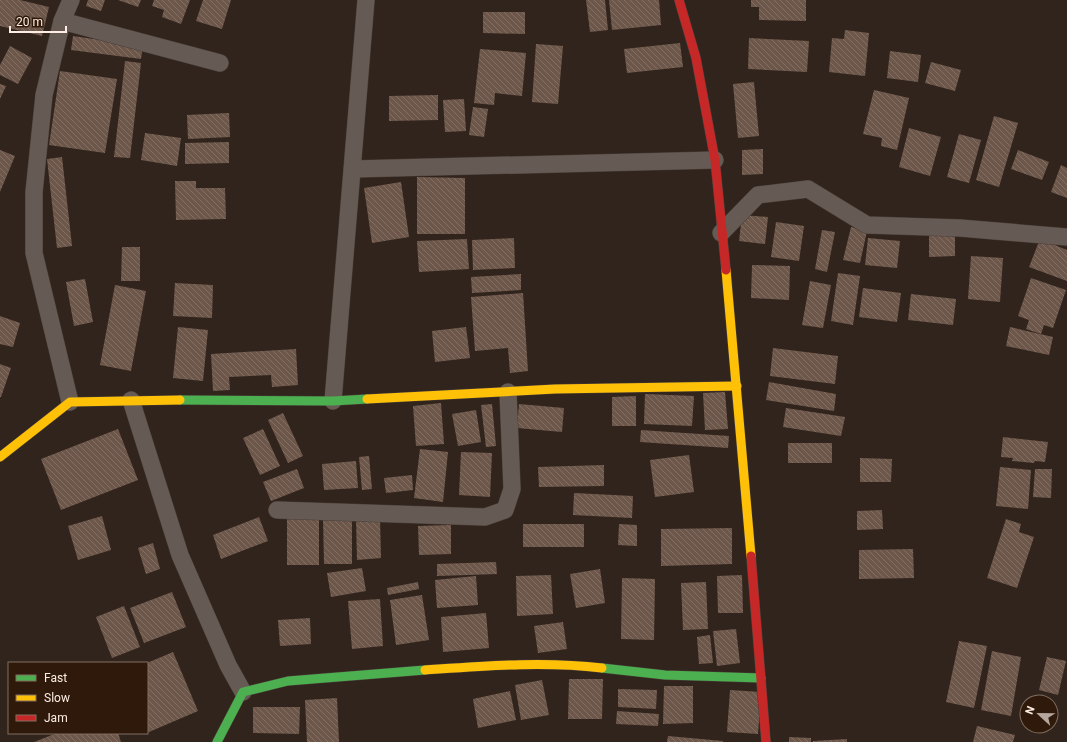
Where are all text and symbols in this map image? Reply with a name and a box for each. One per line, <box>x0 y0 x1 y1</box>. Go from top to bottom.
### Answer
scale bar <box>10 8 66 34</box>
text: 20 m <box>16 15 43 29</box>
legend <box>8 662 148 734</box>
text: Fast <box>44 671 67 685</box>
text: Slow <box>44 691 70 705</box>
north arrow <box>1019 694 1059 734</box>
text: N <box>1023 704 1038 716</box>
text: Jam <box>44 711 68 725</box>

